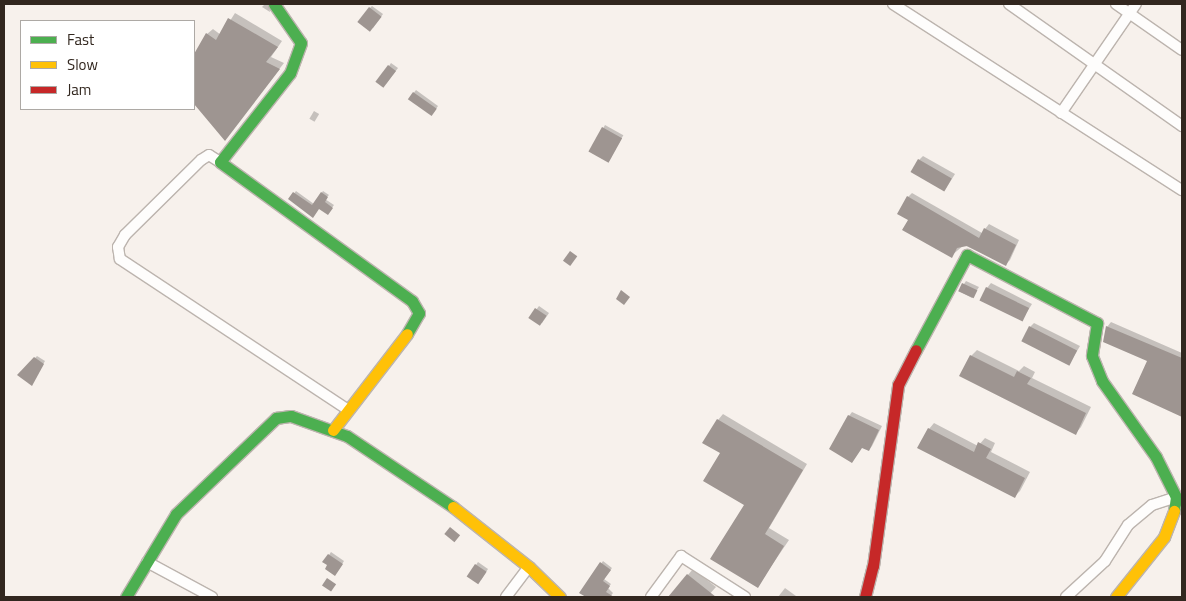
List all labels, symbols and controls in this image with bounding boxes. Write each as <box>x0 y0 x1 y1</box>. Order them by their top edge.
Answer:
legend <box>20 20 195 110</box>
text: Fast <box>67 28 94 51</box>
text: Slow <box>67 53 98 76</box>
text: Jam <box>67 78 91 101</box>

